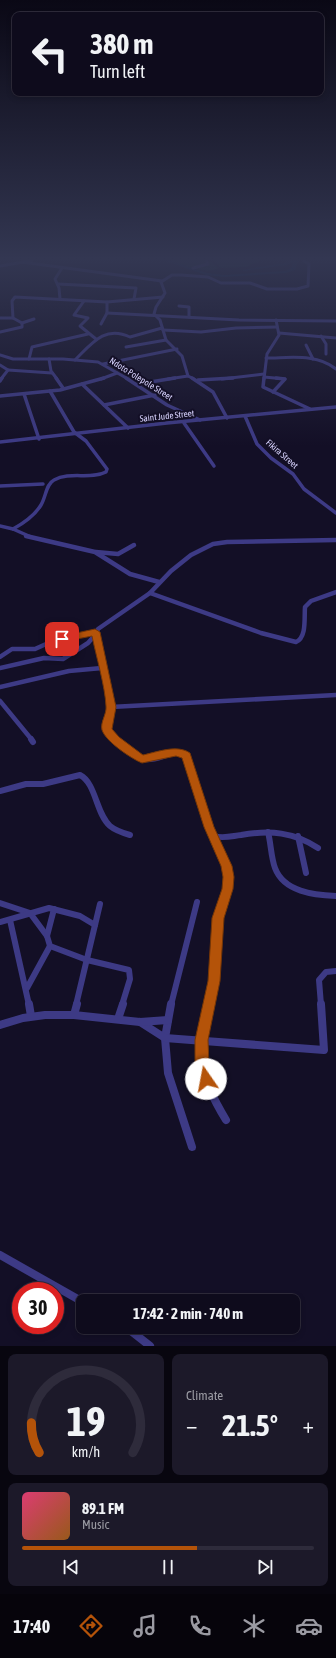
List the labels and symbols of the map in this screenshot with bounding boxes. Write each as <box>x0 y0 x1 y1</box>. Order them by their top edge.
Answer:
street label: Ndoto Polepole Street <box>108 356 175 403</box>
street label: Saint Jude Street <box>139 408 195 424</box>
street label: Fikira Street <box>264 437 300 471</box>
pin <box>45 622 79 656</box>
position arrow <box>185 1058 227 1100</box>
speed limit sign: 30 <box>12 1282 64 1334</box>

